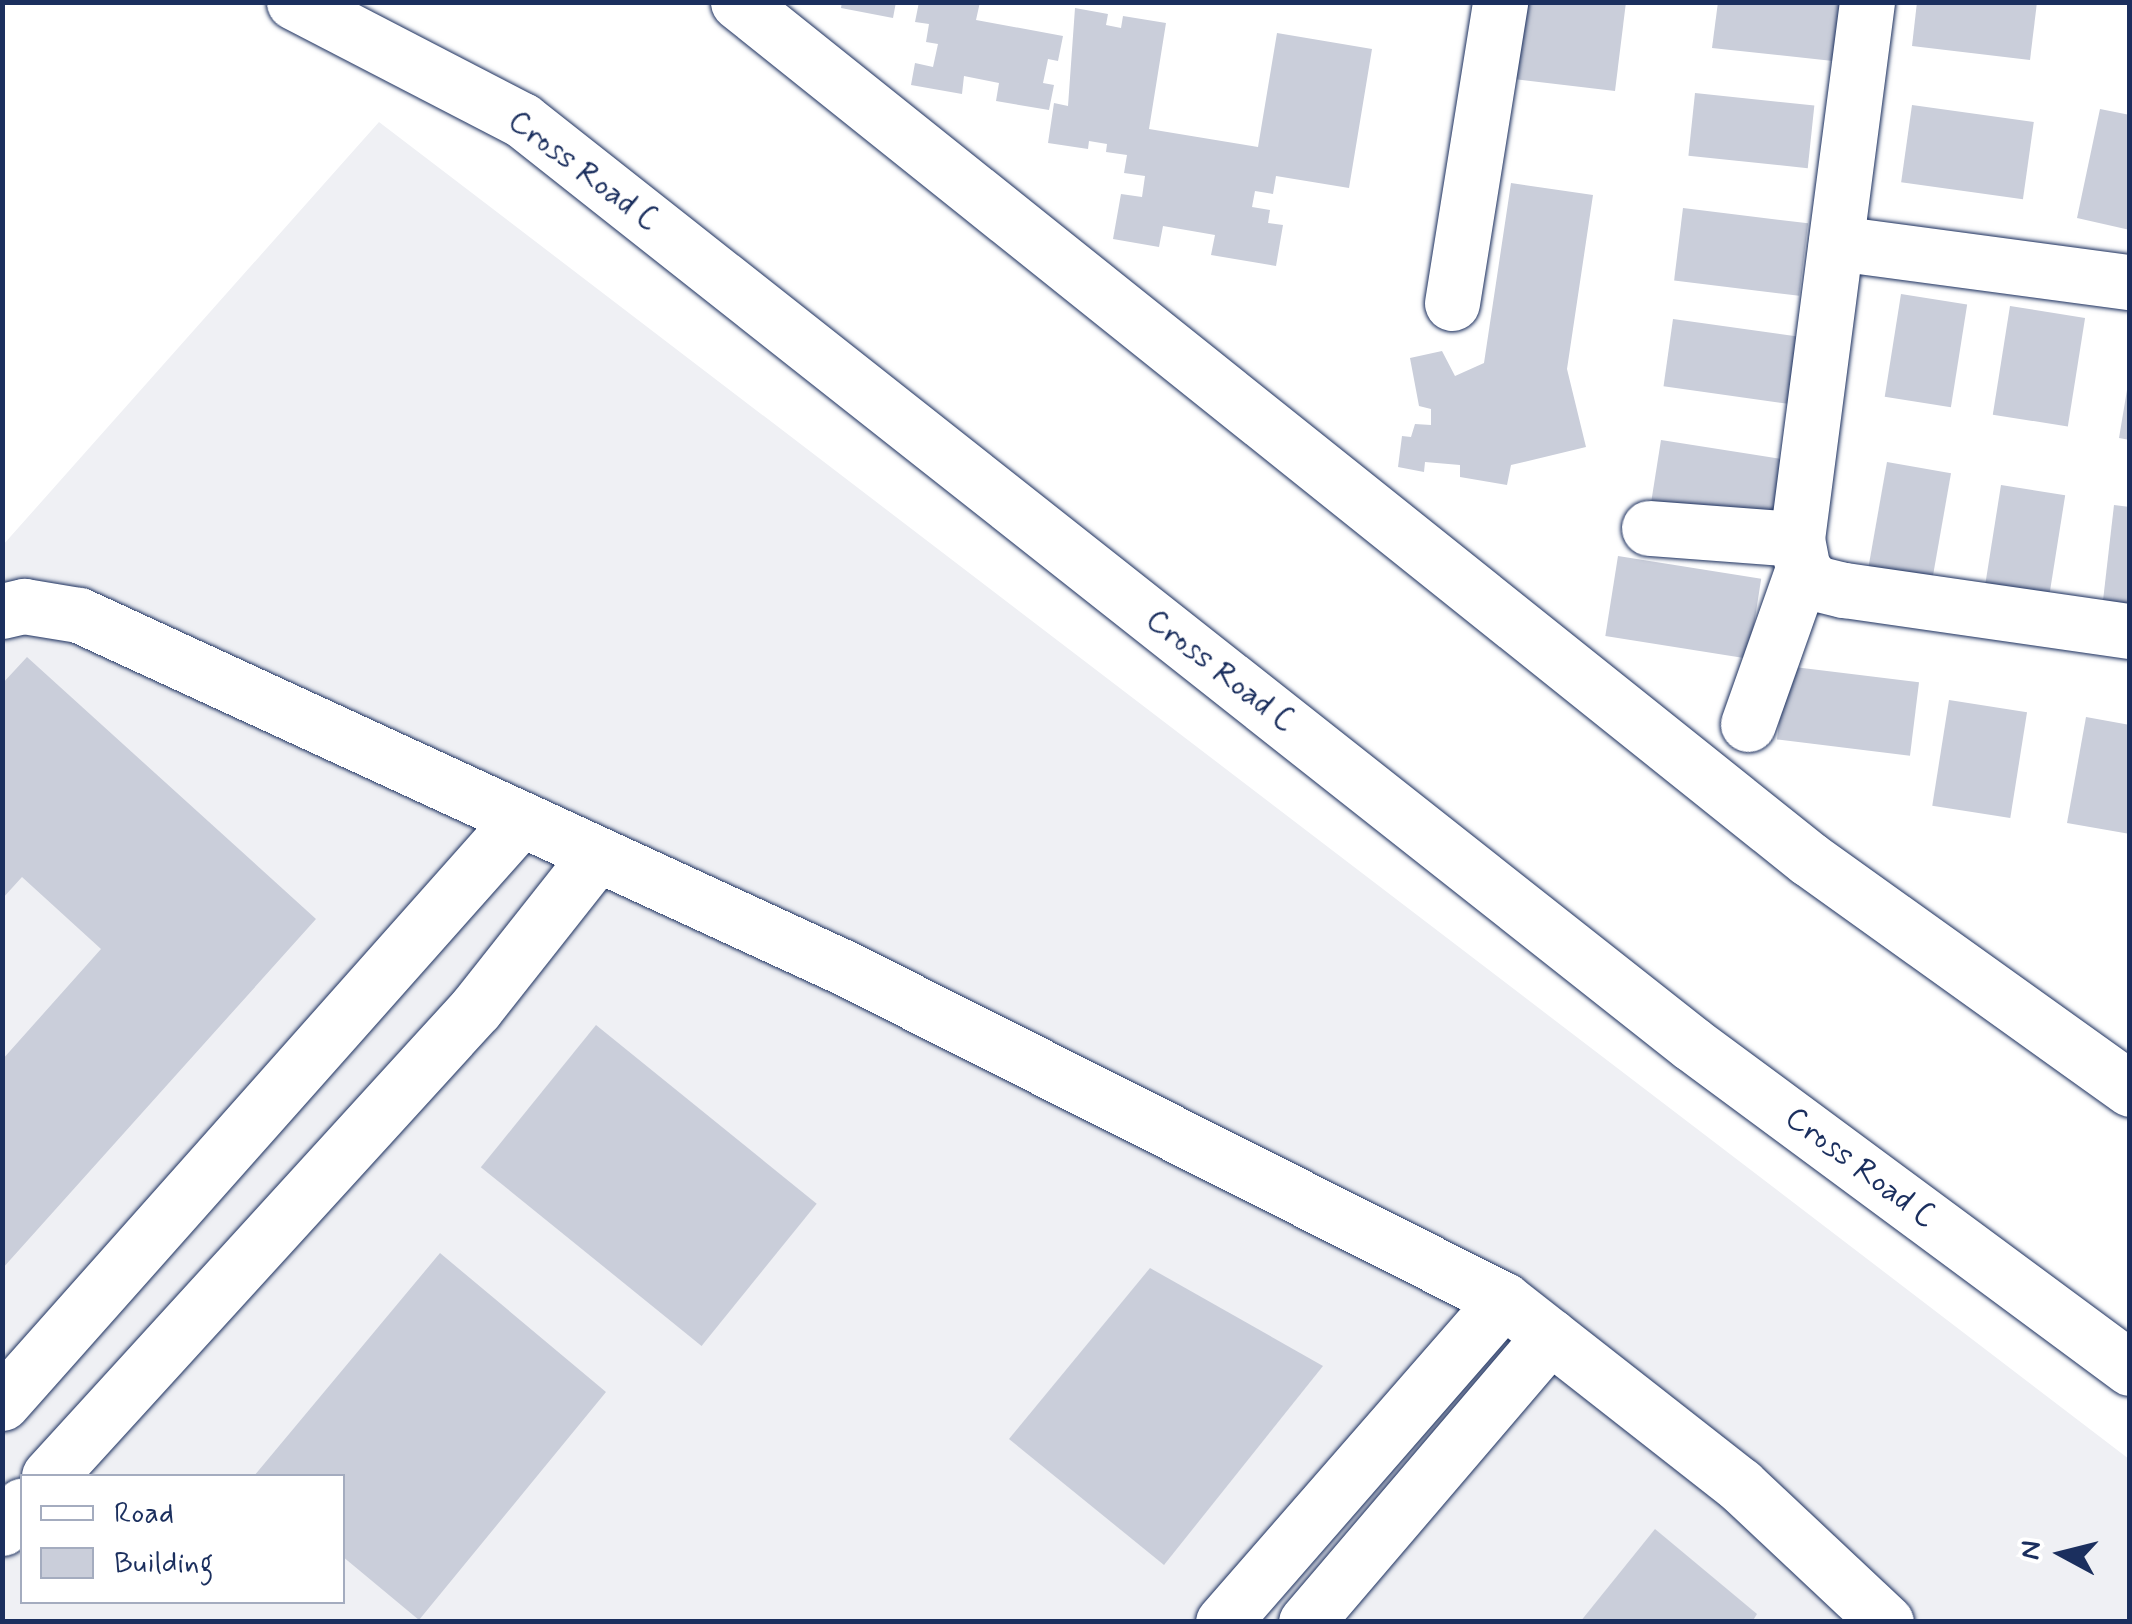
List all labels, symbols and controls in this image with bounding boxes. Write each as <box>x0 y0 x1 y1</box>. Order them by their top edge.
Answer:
street label: Cross Road C <box>499 101 667 241</box>
street label: Cross Road C <box>1137 600 1303 742</box>
street label: Cross Road C <box>1776 1098 1944 1238</box>
legend <box>20 1474 345 1604</box>
text: Road <box>114 1494 174 1533</box>
north arrow <box>2012 1504 2112 1604</box>
text: N <box>2012 1539 2051 1562</box>
text: Building <box>114 1544 213 1583</box>

